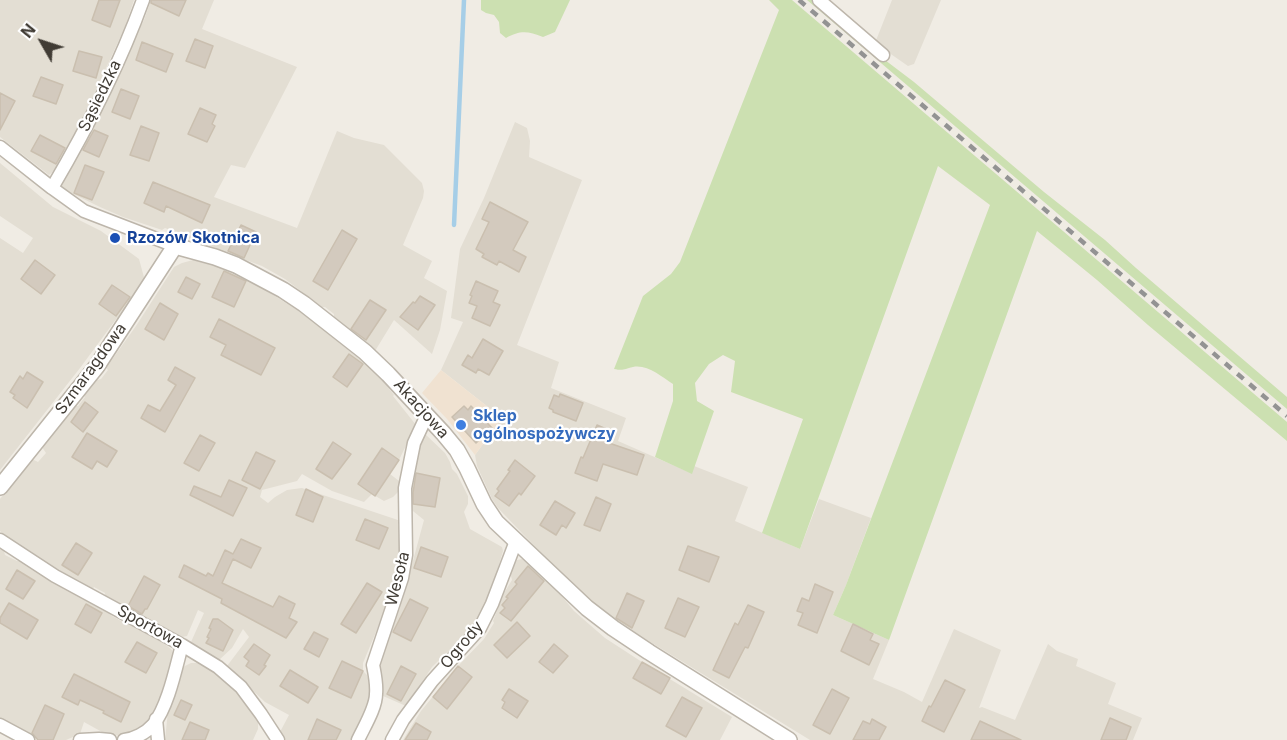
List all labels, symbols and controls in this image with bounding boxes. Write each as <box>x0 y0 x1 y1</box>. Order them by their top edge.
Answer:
north arrow <box>12 12 72 72</box>
text: N <box>16 20 40 42</box>
street label: Sąsiedzka <box>74 57 126 135</box>
place label: Rzozów Skotnica <box>127 228 260 248</box>
marker: Rzozów Skotnica <box>108 231 122 245</box>
street label: Szmaragdowa <box>51 320 131 418</box>
street label: Akacjowa <box>389 375 453 443</box>
place label: Sklep ogólnospożywczy <box>473 406 615 444</box>
marker: Sklep ogólnospożywczy <box>454 418 468 432</box>
street label: Wesoła <box>382 550 414 608</box>
street label: Sportowa <box>114 601 186 653</box>
street label: Ogrody <box>437 617 487 673</box>

